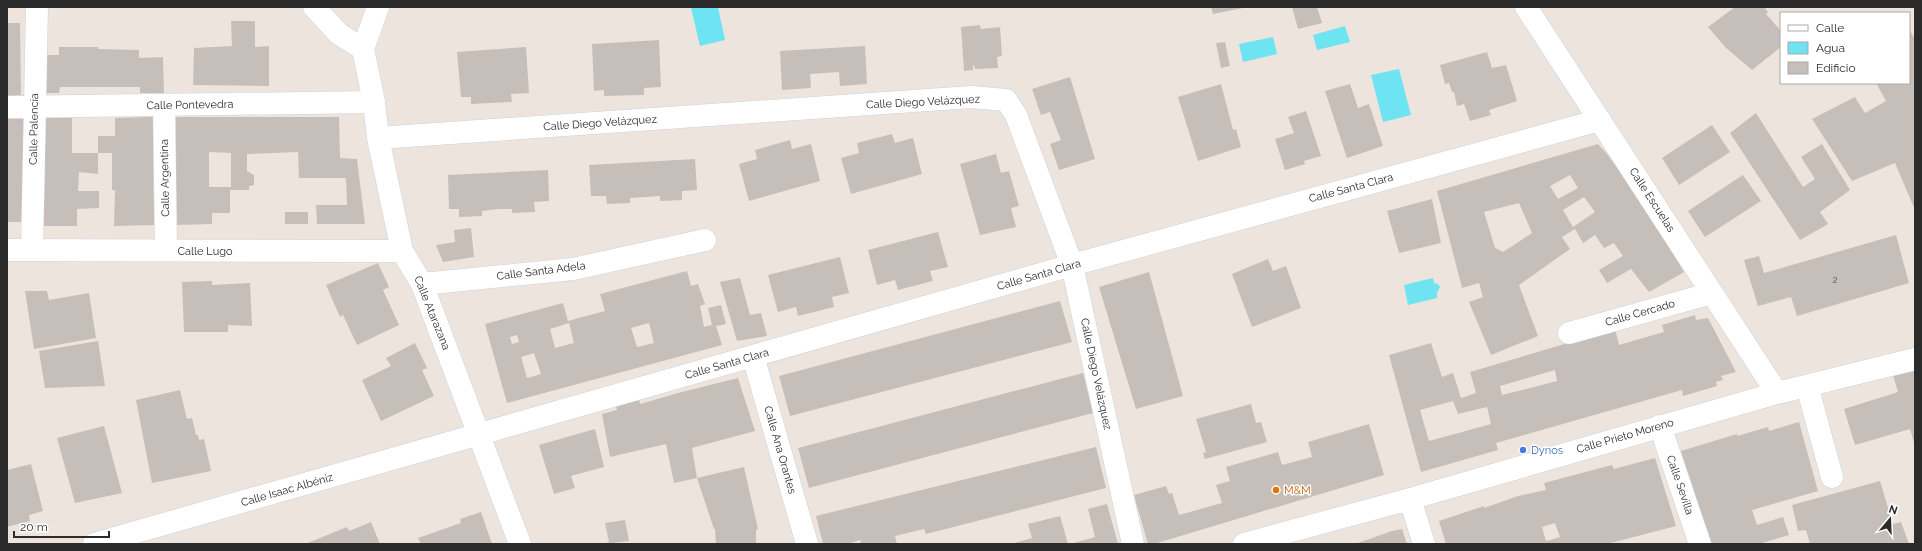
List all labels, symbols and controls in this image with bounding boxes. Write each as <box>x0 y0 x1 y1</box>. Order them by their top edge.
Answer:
legend <box>1780 12 1910 84</box>
text: Calle <box>1816 21 1844 35</box>
text: Agua <box>1816 41 1845 55</box>
text: Edificio <box>1816 61 1856 75</box>
street label: Calle Diego Velázquez <box>866 92 981 111</box>
street label: Calle Palencia <box>27 93 41 165</box>
street label: Calle Pontevedra <box>146 98 234 112</box>
street label: Calle Diego Velázquez <box>543 113 658 133</box>
street label: Calle Argentina <box>158 139 172 217</box>
street label: Calle Escuelas <box>1626 165 1678 235</box>
street label: Calle Santa Clara <box>1307 171 1395 205</box>
street label: Calle Lugo <box>177 245 233 258</box>
street label: Calle Santa Clara <box>996 257 1082 293</box>
street label: Calle Santa Adela <box>496 259 586 283</box>
street label: Calle Atarazana <box>411 274 453 352</box>
house number: 2 <box>1833 275 1838 285</box>
street label: Calle Cercado <box>1604 297 1677 329</box>
street label: Calle Diego Velázquez <box>1078 317 1114 432</box>
street label: Calle Santa Clara <box>684 346 770 382</box>
street label: Calle Ana Orantes <box>761 405 799 495</box>
street label: Calle Prieto Moreno <box>1575 416 1675 456</box>
place label: Dynos <box>1531 444 1563 457</box>
marker: Dynos <box>1518 445 1528 455</box>
street label: Calle Sevilla <box>1664 454 1696 516</box>
street label: Calle Isaac Albéniz <box>239 470 335 509</box>
place label: M&M <box>1284 484 1311 497</box>
marker: M&M <box>1271 485 1281 495</box>
north arrow <box>1870 499 1910 539</box>
text: N <box>1887 503 1899 518</box>
scale bar <box>14 513 109 539</box>
text: 20 m <box>20 520 48 534</box>

